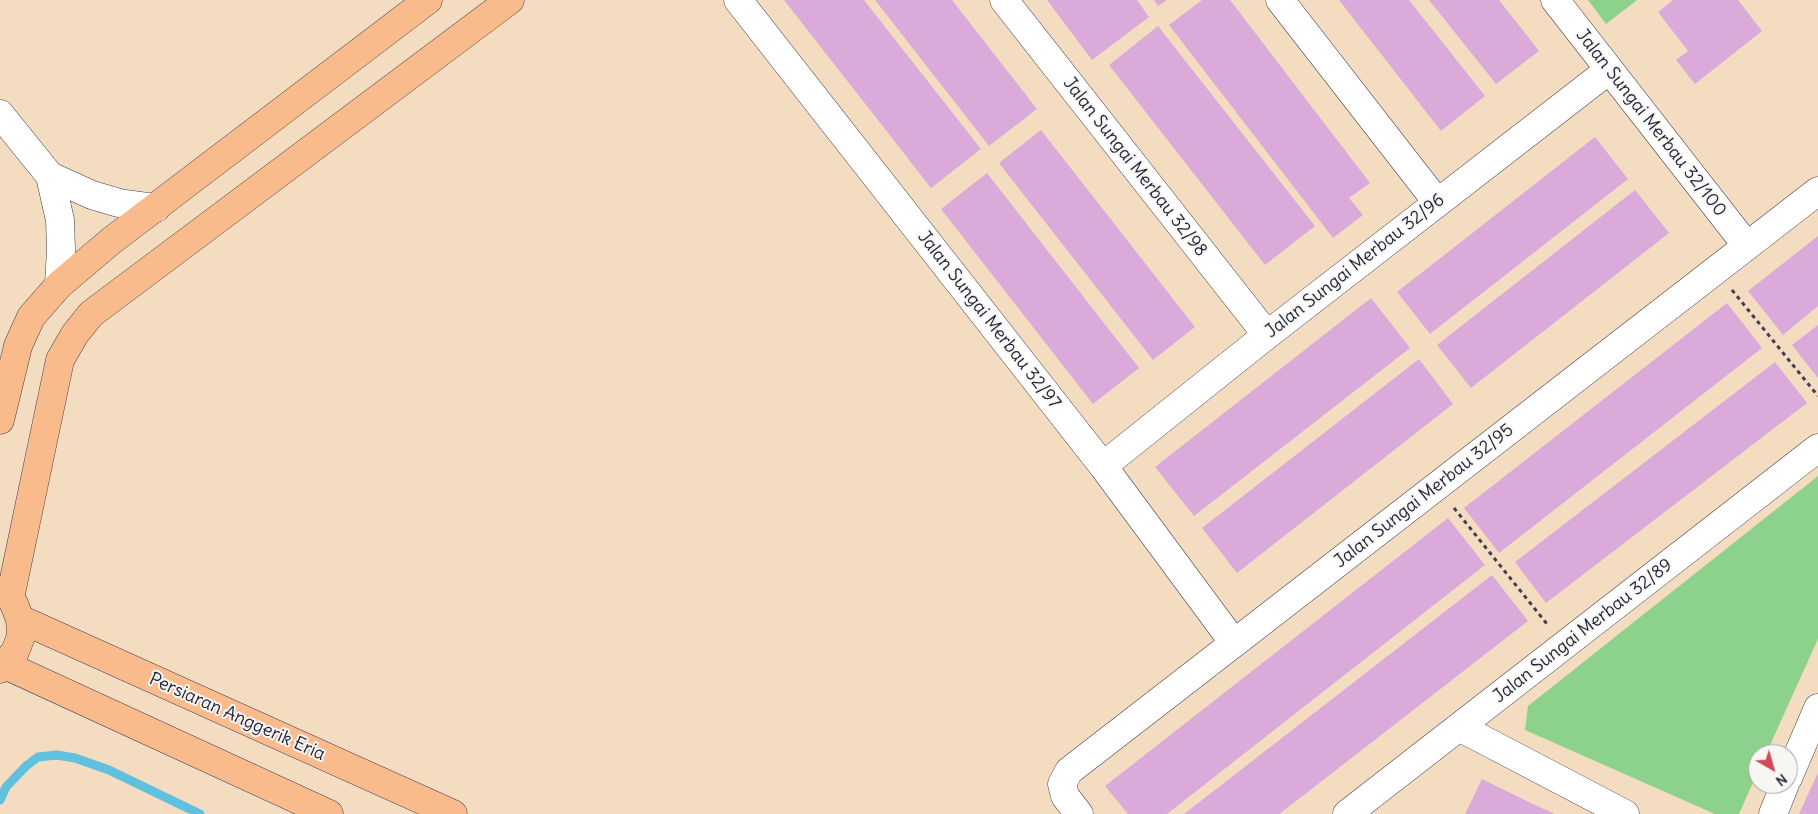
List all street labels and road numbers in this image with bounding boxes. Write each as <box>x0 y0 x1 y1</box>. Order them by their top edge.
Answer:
street label: Jalan Sungai Merbau 32/100 <box>1571 25 1731 221</box>
street label: Jalan Sungai Merbau 32/98 <box>1058 73 1212 261</box>
street label: Jalan Sungai Merbau 32/96 <box>1261 189 1449 343</box>
street label: Jalan Sungai Merbau 32/97 <box>913 227 1065 413</box>
street label: Jalan Sungai Merbau 32/95 <box>1330 419 1518 573</box>
street label: Jalan Sungai Merbau 32/89 <box>1489 554 1677 708</box>
street label: Persiaran Anggerik Eria <box>146 668 328 766</box>

